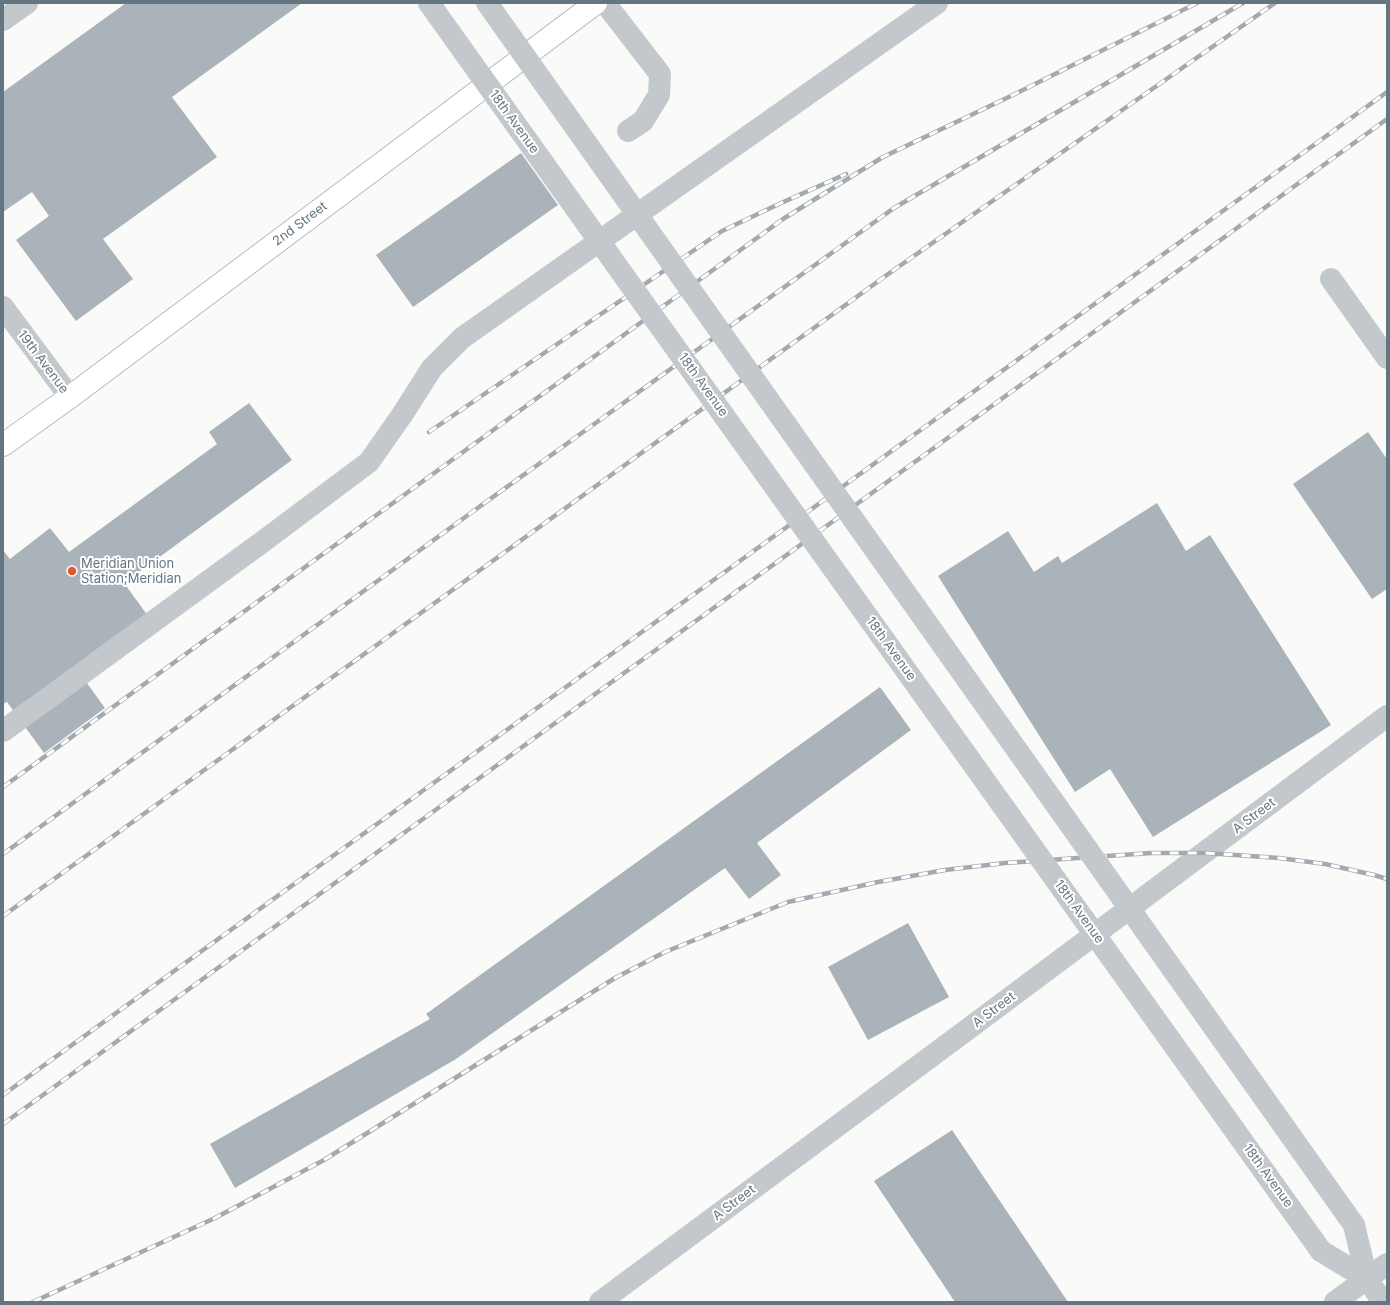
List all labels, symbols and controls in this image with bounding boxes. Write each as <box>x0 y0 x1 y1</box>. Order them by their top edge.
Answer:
street label: 18th Avenue <box>486 87 542 157</box>
street label: 2nd Street <box>270 199 330 249</box>
street label: 19th Avenue <box>14 327 72 397</box>
street label: 18th Avenue <box>675 350 731 420</box>
place label: Meridian Union Station;Meridian <box>81 556 181 587</box>
marker: Meridian Union Station;Meridian <box>66 565 78 577</box>
street label: 18th Avenue <box>863 614 919 684</box>
street label: A Street <box>1230 795 1278 837</box>
street label: 18th Avenue <box>1051 877 1107 947</box>
street label: A Street <box>970 989 1018 1031</box>
street label: 18th Avenue <box>1240 1141 1296 1211</box>
street label: A Street <box>710 1182 758 1224</box>

